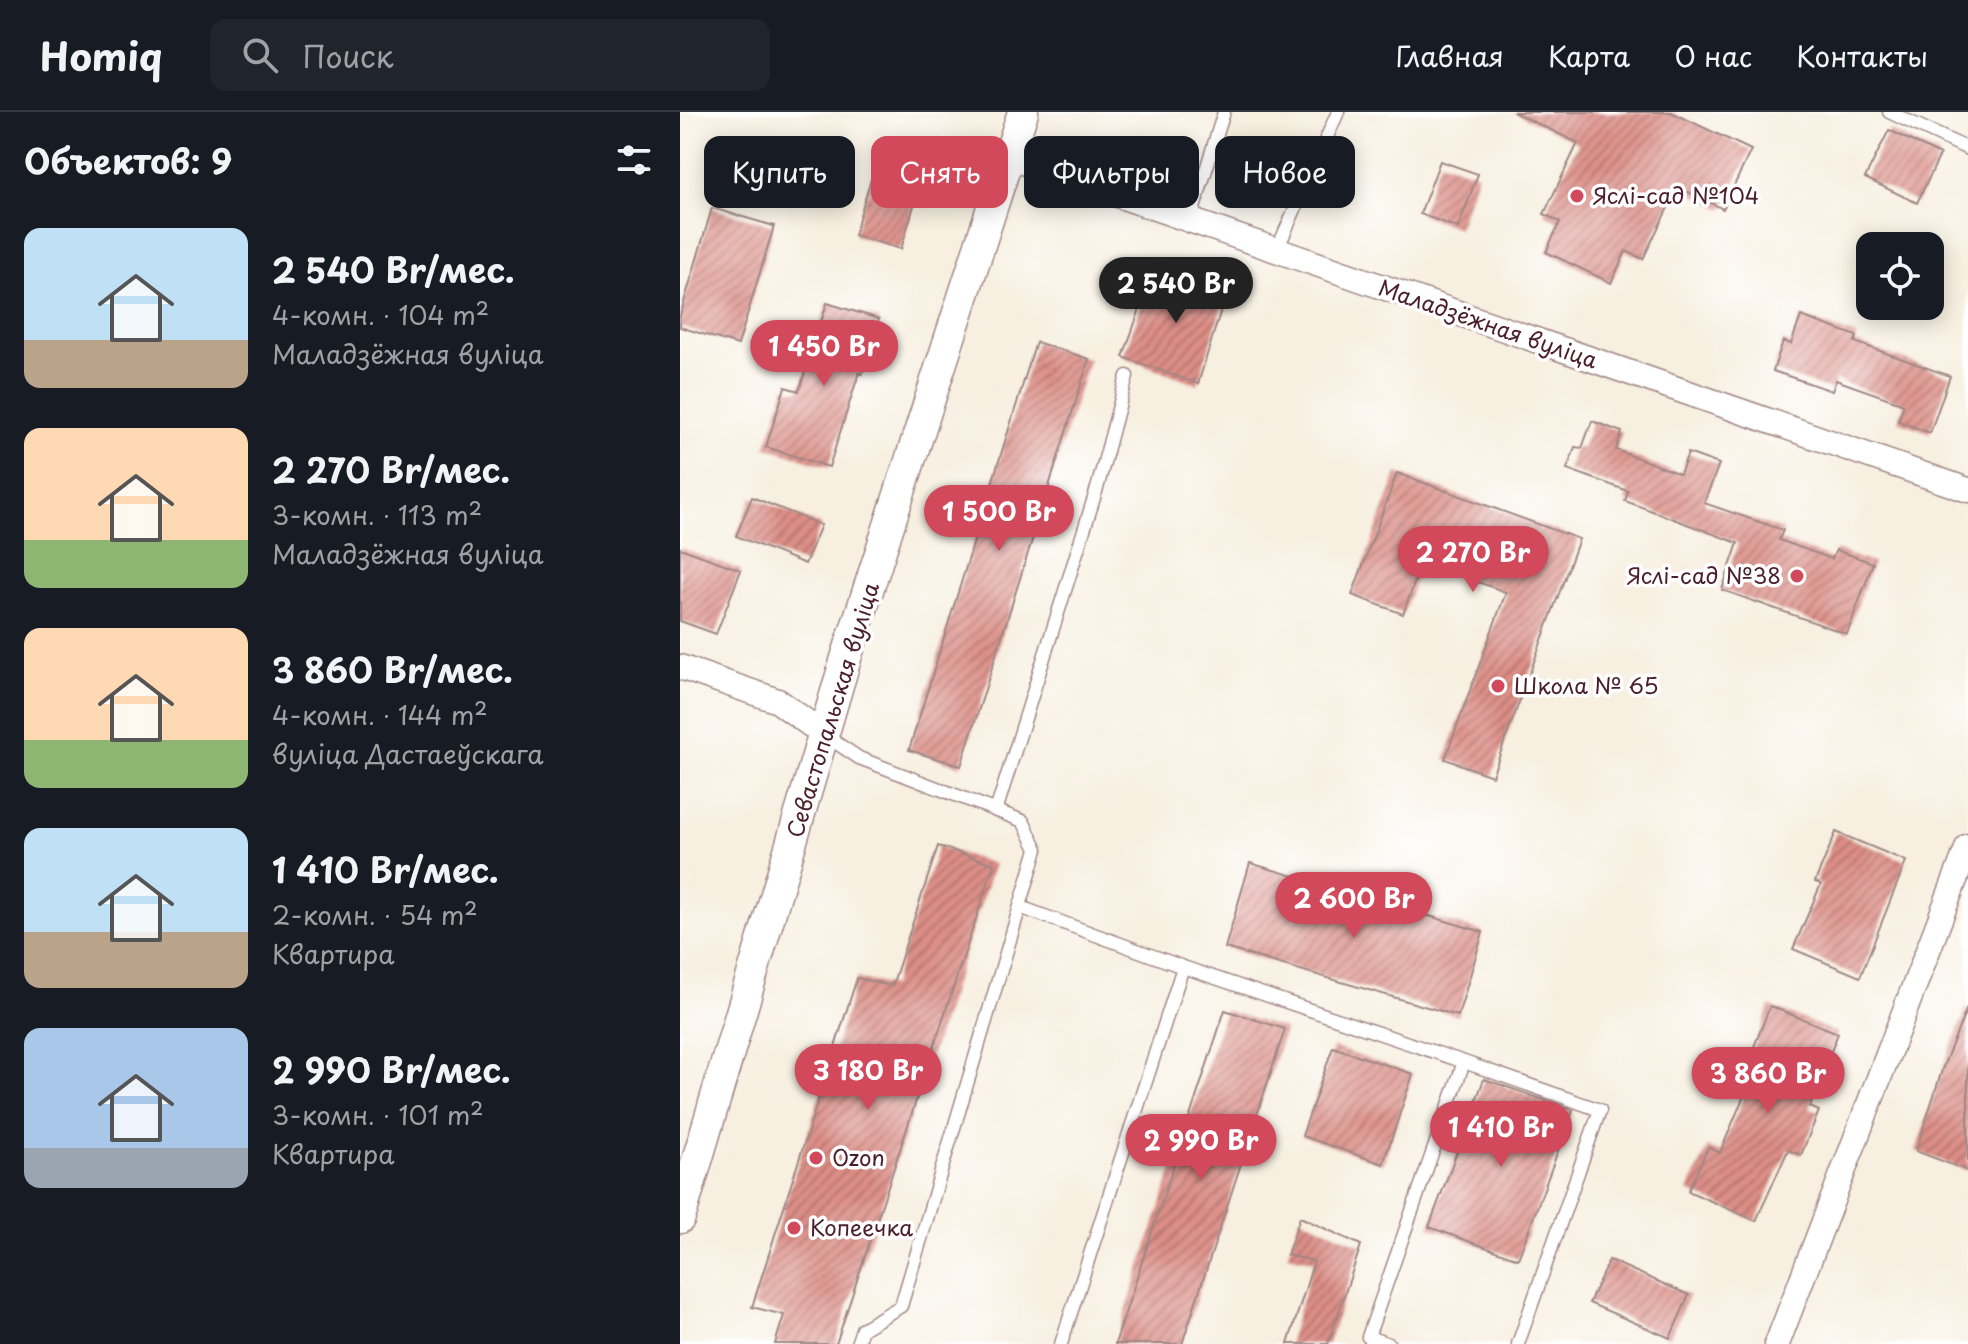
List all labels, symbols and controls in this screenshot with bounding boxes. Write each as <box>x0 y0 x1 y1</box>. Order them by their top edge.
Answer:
search box <box>210 19 770 91</box>
text: Homiq <box>40 27 162 84</box>
icon: search <box>238 33 282 77</box>
text: Поиск <box>302 33 394 78</box>
text: Главная <box>1396 34 1504 77</box>
text: Карта <box>1548 34 1630 77</box>
text: О нас <box>1674 34 1752 77</box>
text: Контакты <box>1796 34 1928 77</box>
text: Объектов: 9 <box>24 134 232 186</box>
chip: Купить <box>704 136 855 208</box>
chip: Снять <box>871 136 1008 208</box>
chip: Фильтры <box>1024 136 1199 208</box>
chip: Новое <box>1215 136 1355 208</box>
icon: filters <box>612 138 656 182</box>
place label: Яслі-сад №104 <box>1593 178 1759 211</box>
marker: Яслі-сад №104 <box>1568 187 1586 205</box>
map controls <box>1856 232 1944 320</box>
button: locate <box>1856 232 1944 320</box>
text: 2 540 Br/мес. <box>272 243 515 295</box>
pin: 2 540 Br <box>1093 257 1259 325</box>
icon: home <box>88 260 184 356</box>
text: 2 540 Br <box>1117 263 1235 302</box>
street label: Маладзёжная вуліца <box>1374 270 1603 376</box>
text: 4-комн. · 104 m² <box>272 295 489 334</box>
pin: 1 450 Br <box>741 320 907 388</box>
text: 1 450 Br <box>768 326 880 365</box>
text: Маладзёжная вуліца <box>272 334 544 373</box>
text: 2 270 Br/мес. <box>272 443 510 495</box>
icon: home <box>88 460 184 556</box>
pin: 1 500 Br <box>916 485 1082 553</box>
text: 1 500 Br <box>942 491 1056 530</box>
text: 3-комн. · 113 m² <box>272 495 482 534</box>
pin: 2 270 Br <box>1390 526 1556 594</box>
text: 2 270 Br <box>1416 532 1530 571</box>
text: Маладзёжная вуліца <box>272 534 544 573</box>
place label: Яслі-сад №38 <box>1627 558 1781 591</box>
marker: Яслі-сад №38 <box>1788 567 1806 585</box>
street label: Севастопальская вуліца <box>777 577 886 841</box>
text: 3 860 Br/мес. <box>272 643 513 695</box>
icon: home <box>88 660 184 756</box>
place label: Школа № 65 <box>1514 668 1659 701</box>
marker: Школа № 65 <box>1489 677 1507 695</box>
text: 4-комн. · 144 m² <box>272 695 488 734</box>
text: вуліца Дастаеўскага <box>272 734 544 773</box>
text: 1 410 Br/мес. <box>272 843 499 895</box>
icon: home <box>88 860 184 956</box>
pin: 2 600 Br <box>1271 872 1437 940</box>
text: 2 600 Br <box>1293 878 1415 917</box>
text: 2-комн. · 54 m² <box>272 895 478 934</box>
text: Квартира <box>272 934 395 973</box>
text: 2 990 Br/мес. <box>272 1043 511 1095</box>
pin: 3 180 Br <box>785 1044 951 1112</box>
pin: 3 860 Br <box>1685 1047 1851 1115</box>
text: 3 180 Br <box>813 1050 923 1089</box>
text: 3 860 Br <box>1710 1053 1826 1092</box>
icon: home <box>88 1060 184 1156</box>
text: 3-комн. · 101 m² <box>272 1095 484 1134</box>
pin: 1 410 Br <box>1418 1101 1584 1169</box>
text: 1 410 Br <box>1448 1107 1554 1146</box>
pin: 2 990 Br <box>1118 1114 1284 1182</box>
text: 2 990 Br <box>1144 1120 1259 1159</box>
text: Квартира <box>272 1134 395 1173</box>
place label: Ozon <box>832 1140 885 1173</box>
marker: Ozon <box>807 1149 825 1167</box>
place label: Копеечка <box>810 1210 913 1243</box>
marker: Копеечка <box>785 1219 803 1237</box>

